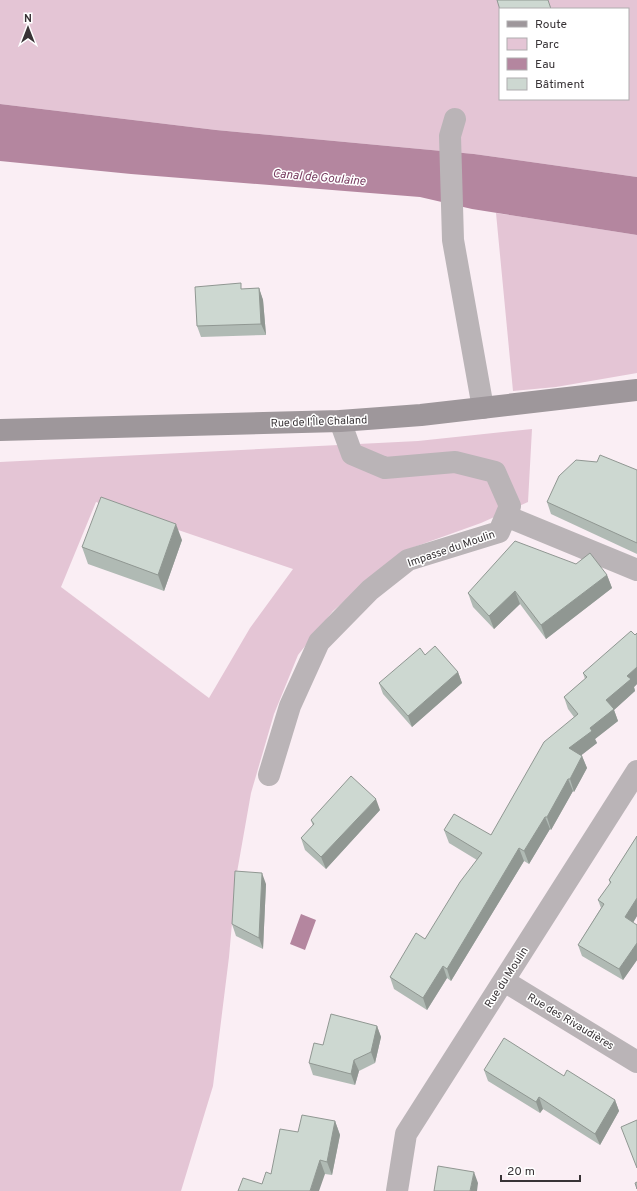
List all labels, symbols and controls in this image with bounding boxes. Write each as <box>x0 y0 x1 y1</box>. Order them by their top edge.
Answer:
north arrow <box>8 8 48 48</box>
legend <box>499 8 629 100</box>
text: N <box>24 12 32 26</box>
text: Route <box>535 17 567 33</box>
text: Parc <box>535 37 559 53</box>
text: Eau <box>535 57 555 73</box>
text: Bâtiment <box>535 77 585 93</box>
water label: Canal de Goulaine <box>272 166 367 190</box>
street label: Rue de l'Île Chaland <box>270 412 368 431</box>
street label: Impasse du Moulin <box>406 527 497 570</box>
street label: Rue du Moulin <box>482 944 532 1011</box>
street label: Rue des Rivaudières <box>525 990 616 1053</box>
scale bar <box>501 1157 580 1183</box>
text: 20 m <box>507 1164 535 1180</box>

